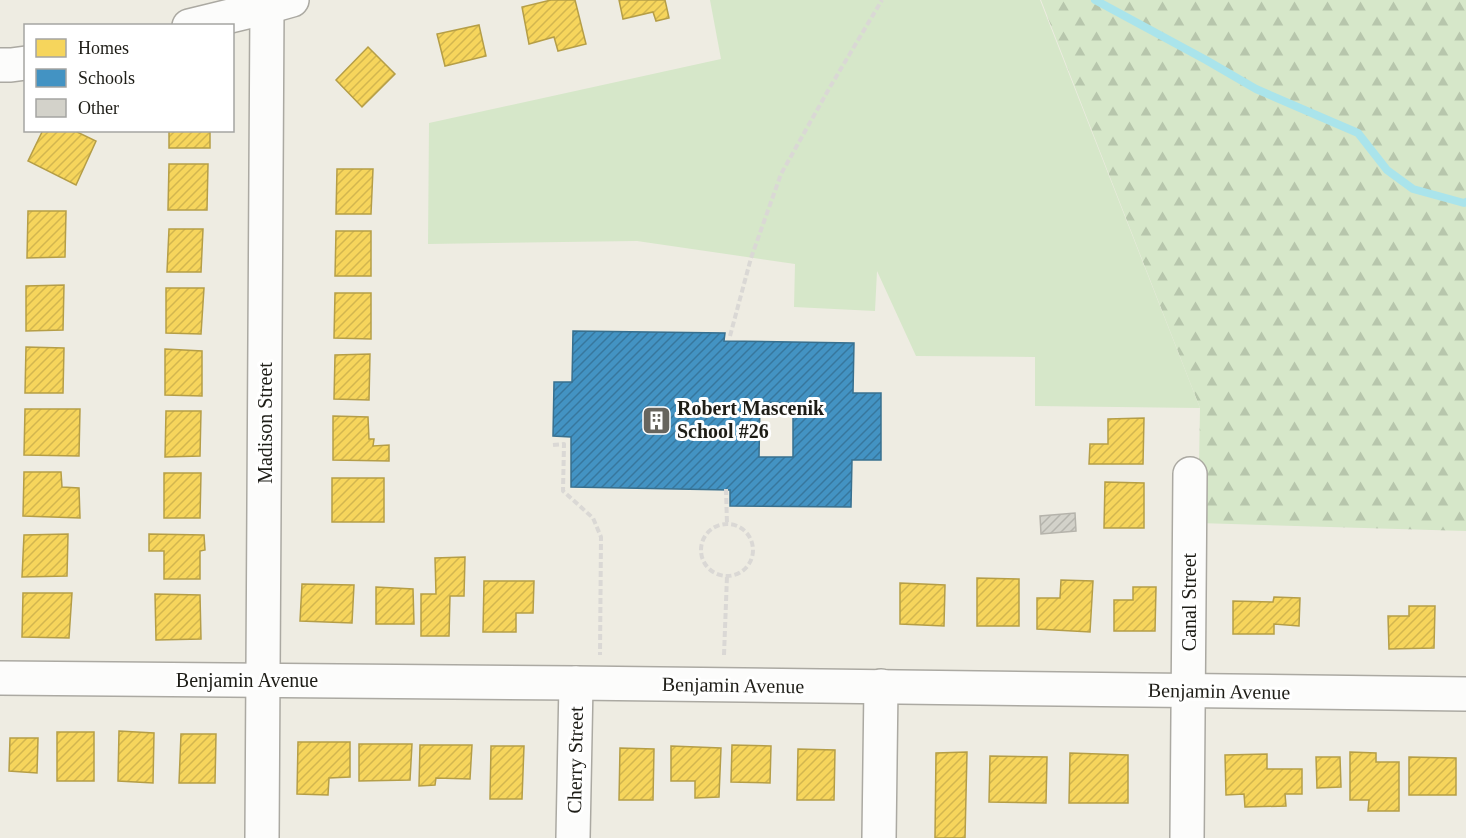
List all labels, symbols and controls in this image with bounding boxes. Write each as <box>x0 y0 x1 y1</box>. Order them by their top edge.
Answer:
legend <box>24 24 234 132</box>
text: Homes <box>78 38 129 58</box>
text: Schools <box>78 68 135 88</box>
text: Other <box>78 98 119 118</box>
street label: Madison Street <box>254 362 276 484</box>
place label: Robert Mascenik School #26 <box>677 397 825 442</box>
building icon: Robert Mascenik School #26 <box>640 404 672 436</box>
street label: Canal Street <box>1178 552 1200 651</box>
street label: Benjamin Avenue <box>176 669 318 692</box>
street label: Benjamin Avenue <box>662 673 804 698</box>
street label: Benjamin Avenue <box>1148 679 1290 704</box>
street label: Cherry Street <box>563 706 588 814</box>

